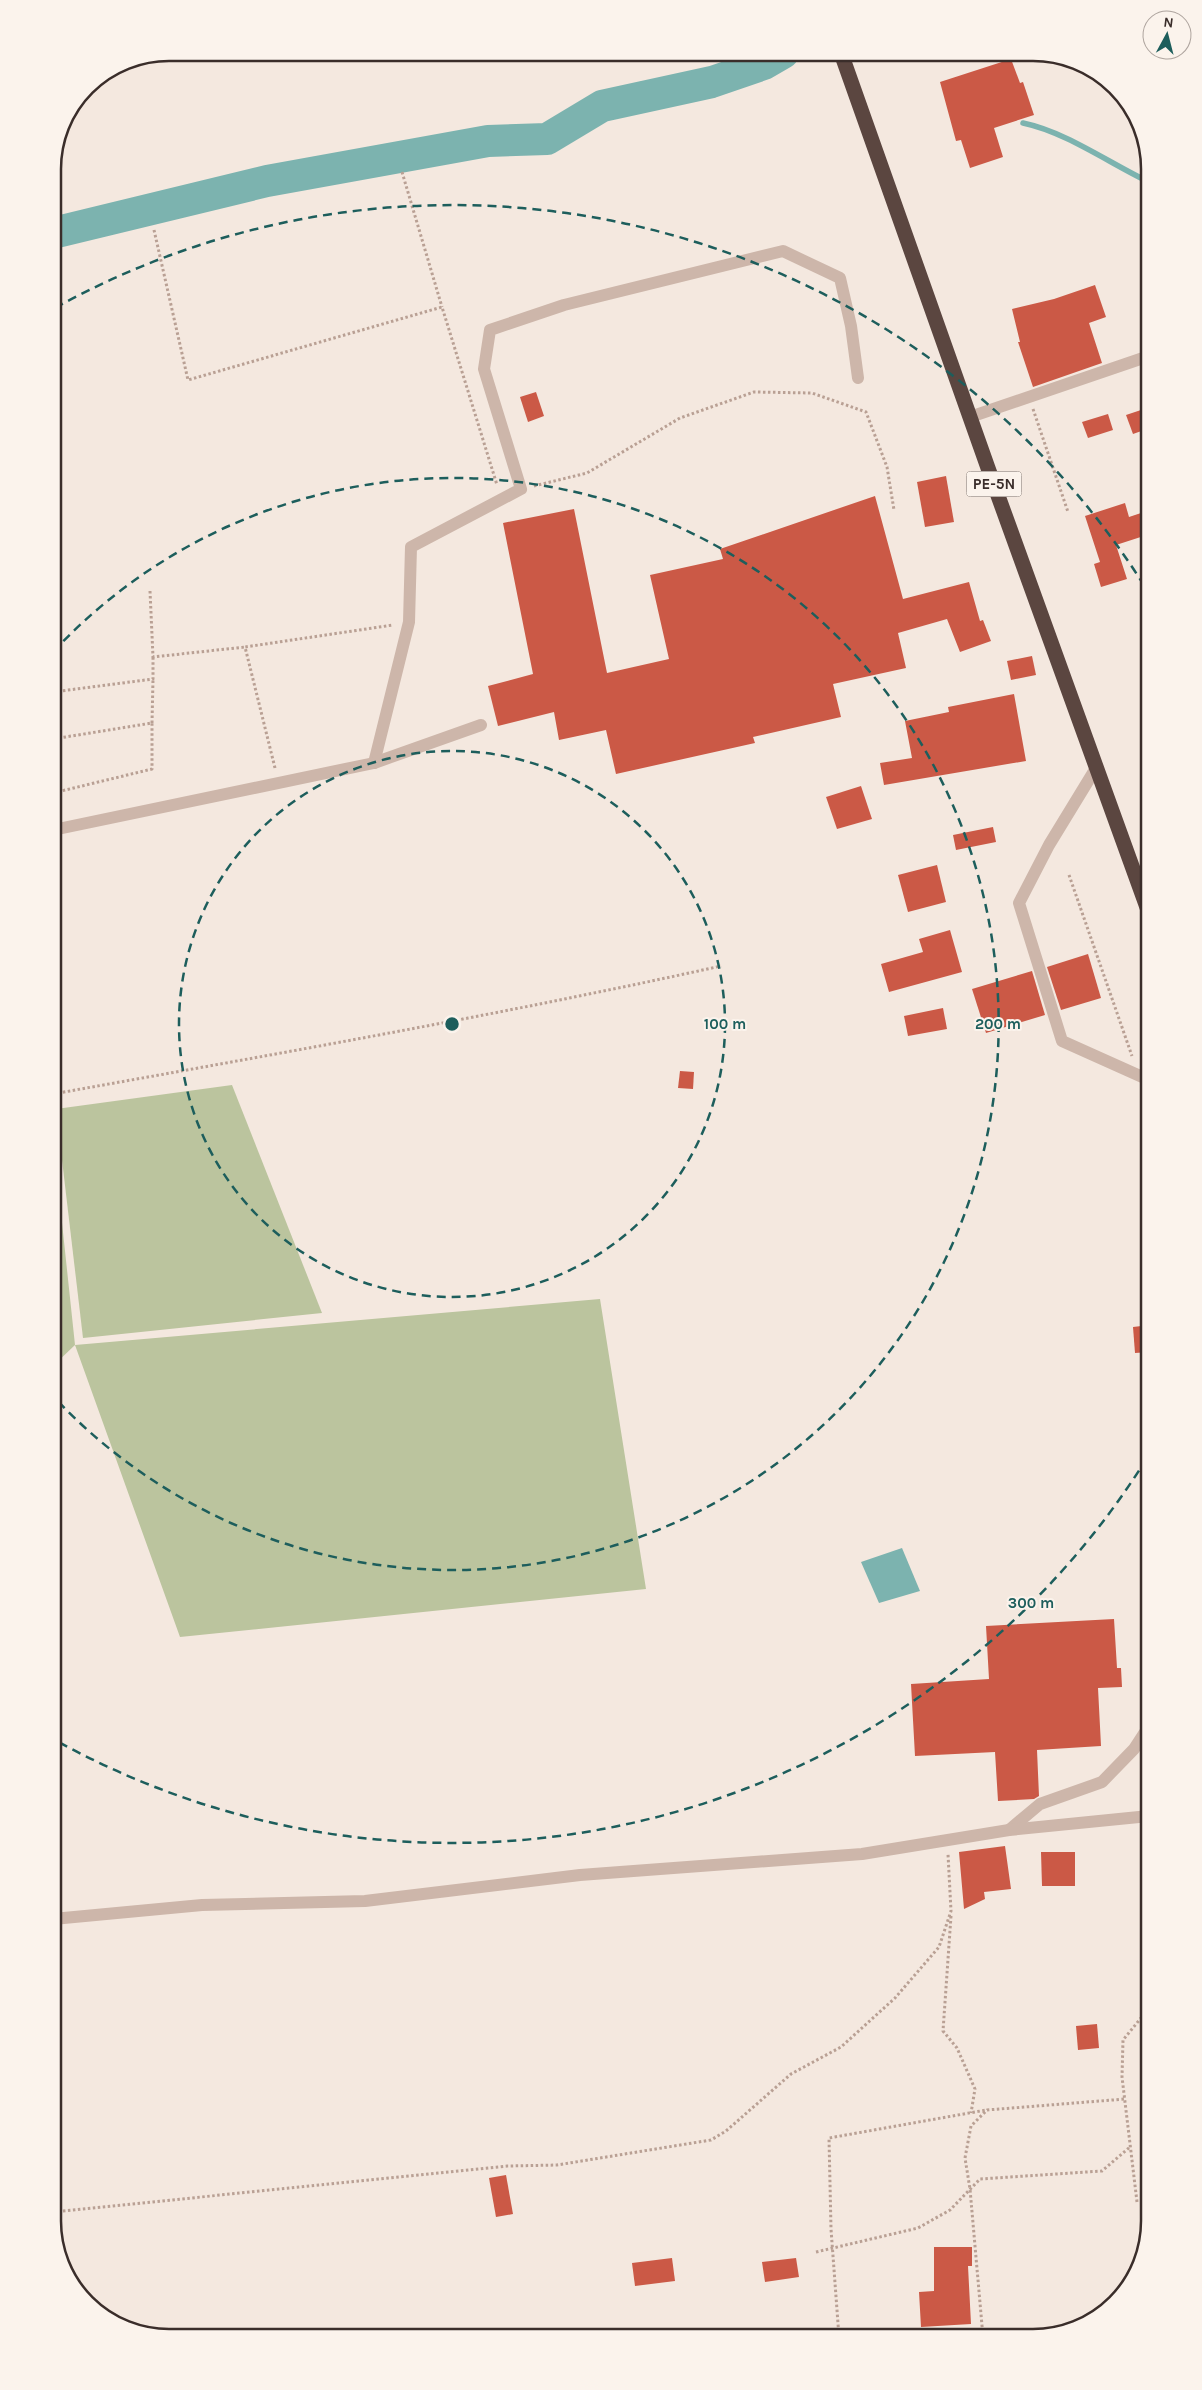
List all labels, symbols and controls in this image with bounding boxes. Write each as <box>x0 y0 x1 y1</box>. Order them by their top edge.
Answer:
north arrow <box>1142 10 1192 60</box>
text: N <box>1163 14 1175 32</box>
road number: PE-5N <box>966 472 1022 496</box>
centre of rings <box>443 1015 461 1033</box>
text: 100 m <box>704 1015 746 1033</box>
text: 200 m <box>975 1015 1021 1033</box>
text: 300 m <box>1008 1594 1054 1612</box>

